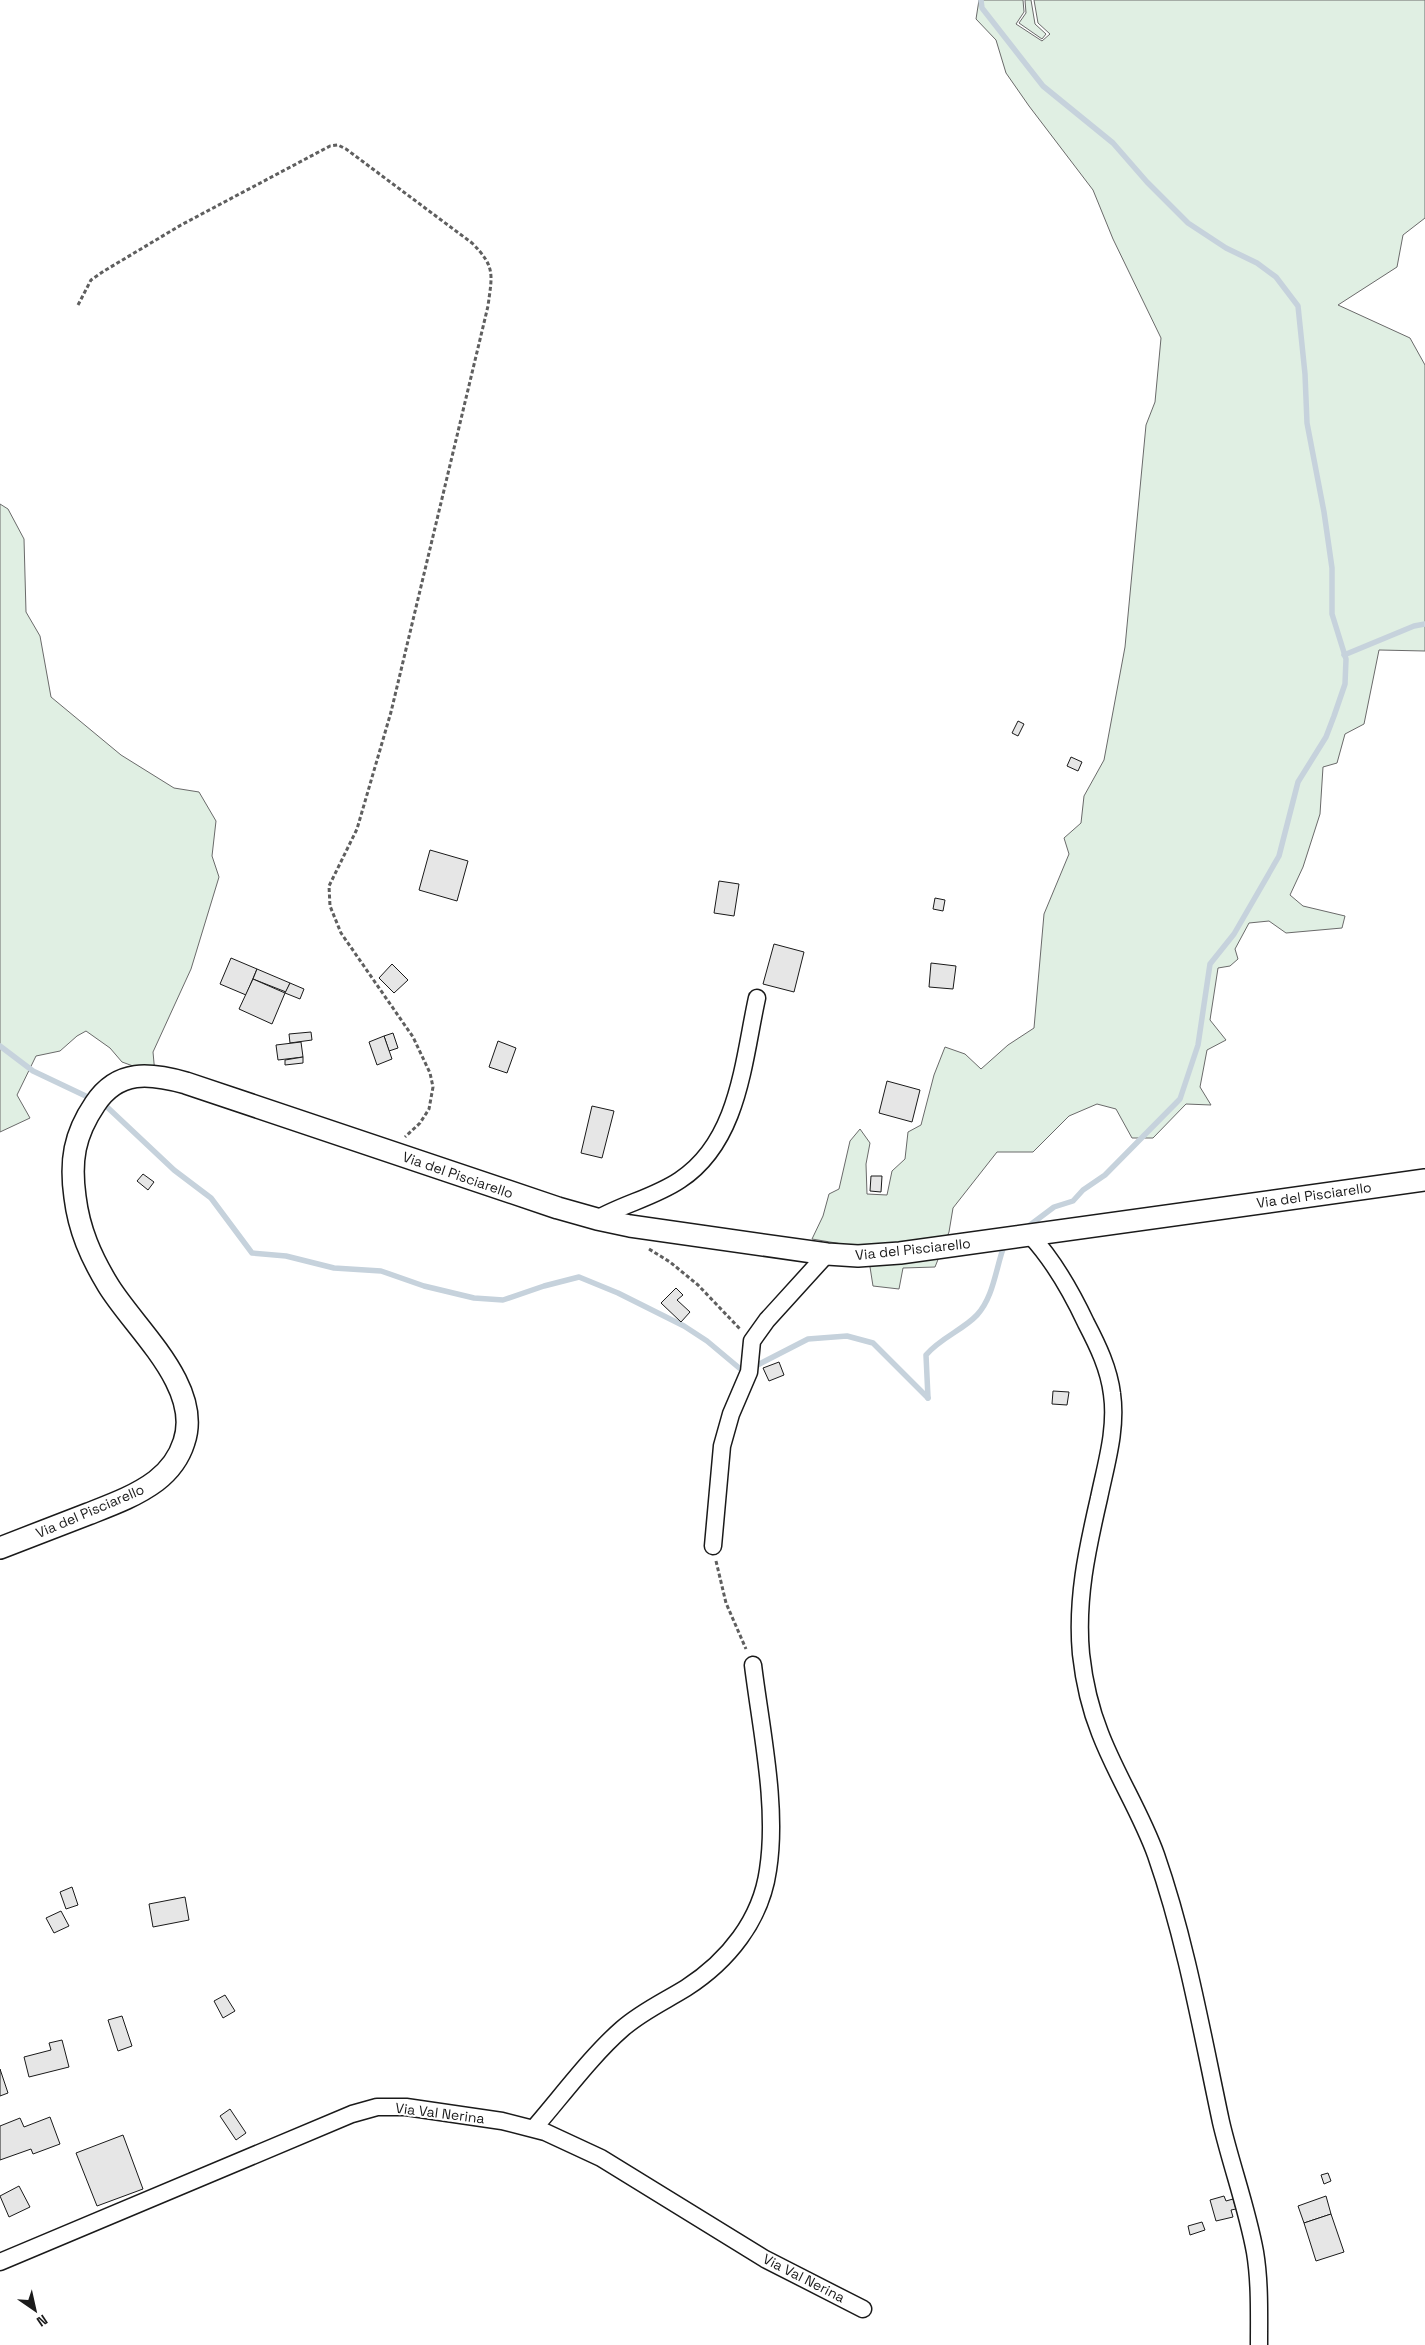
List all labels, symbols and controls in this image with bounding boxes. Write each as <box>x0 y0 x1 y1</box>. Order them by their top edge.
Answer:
street label: Via del Pisciarello <box>400 1148 516 1202</box>
street label: Via del Pisciarello <box>1255 1178 1373 1212</box>
street label: Via del Pisciarello <box>854 1234 972 1264</box>
street label: Via del Pisciarello <box>33 1480 147 1542</box>
street label: Via Val Nerina <box>394 2099 486 2127</box>
street label: Via Val Nerina <box>760 2250 848 2306</box>
north arrow <box>10 2285 60 2335</box>
text: N <box>33 2311 51 2331</box>

